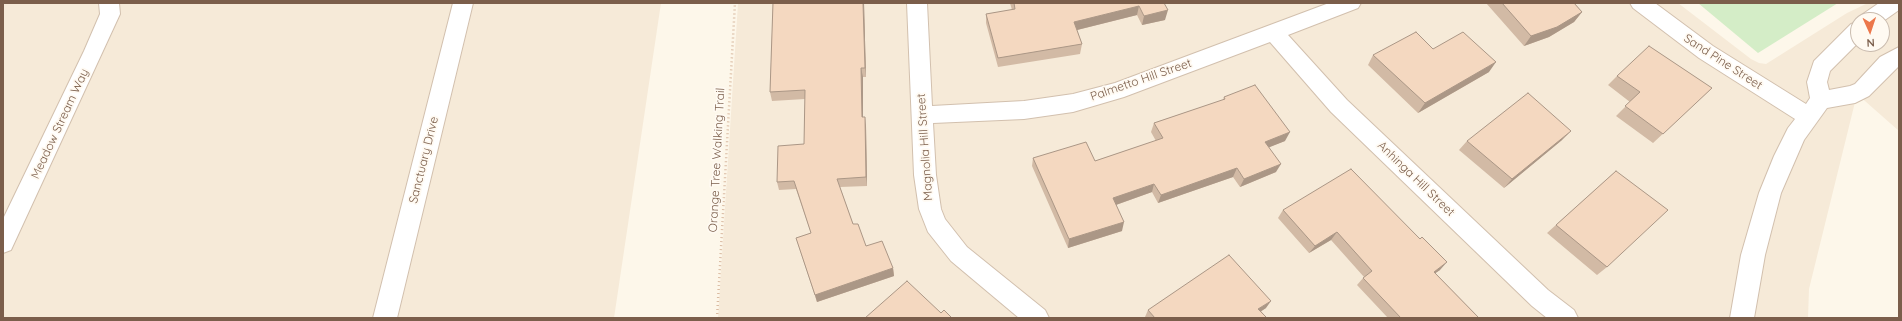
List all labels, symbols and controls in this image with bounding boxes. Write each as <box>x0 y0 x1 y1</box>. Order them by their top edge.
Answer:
north arrow <box>1850 12 1890 52</box>
street label: Sand Pine Street <box>1681 31 1765 93</box>
text: N <box>1866 36 1875 50</box>
street label: Palmetto Hill Street <box>1088 56 1194 104</box>
street label: Meadow Stream Way <box>28 67 92 181</box>
street label: Orange Tree Walking Trail <box>706 87 728 233</box>
street label: Magnolia Hill Street <box>914 93 936 201</box>
street label: Sanctuary Drive <box>406 115 442 205</box>
street label: Anhinga Hill Street <box>1374 138 1458 220</box>

